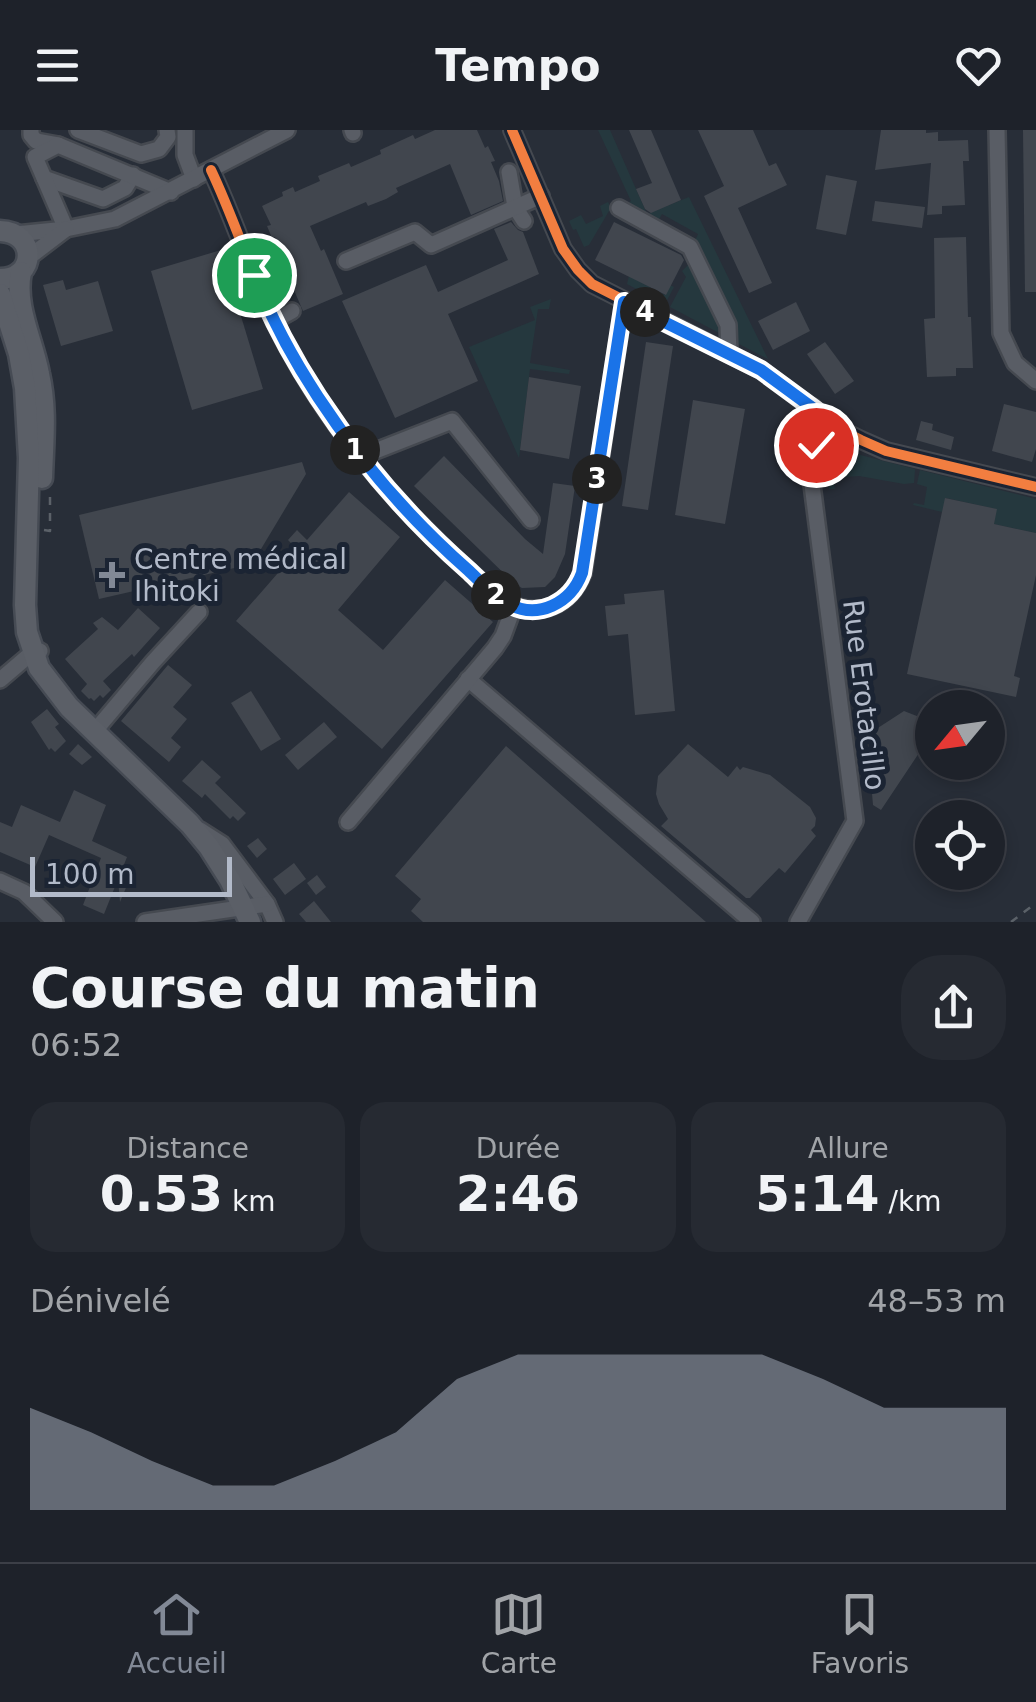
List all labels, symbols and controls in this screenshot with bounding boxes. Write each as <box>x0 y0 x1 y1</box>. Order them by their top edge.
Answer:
icon: menu <box>30 38 85 93</box>
icon: heart <box>951 38 1006 93</box>
text: Tempo <box>435 39 601 92</box>
pin <box>212 233 297 318</box>
icon: arrive <box>227 248 282 303</box>
pin: 4 <box>620 287 670 337</box>
text: 4 <box>635 295 655 328</box>
pin <box>774 403 859 488</box>
icon: check <box>789 418 844 473</box>
pin: 1 <box>330 425 380 475</box>
text: 1 <box>345 433 365 466</box>
pin: 3 <box>572 454 622 504</box>
text: 3 <box>587 462 607 495</box>
place label: Centre médical Ihitoki <box>134 543 347 608</box>
marker: Centre médical Ihitoki <box>99 562 125 588</box>
pin: 2 <box>471 570 521 620</box>
text: 2 <box>486 578 506 611</box>
street label: Rue Erotacillo <box>836 598 892 792</box>
north arrow <box>915 690 1005 780</box>
map controls <box>915 690 1005 890</box>
button: locate <box>915 800 1005 890</box>
scale bar <box>30 852 232 896</box>
text: 100 m <box>45 858 135 891</box>
button: share <box>901 955 1006 1060</box>
text: Course du matin <box>30 956 540 1020</box>
text: 06:52 <box>30 1026 122 1064</box>
text: Distance <box>126 1132 249 1165</box>
text: Durée <box>476 1132 560 1165</box>
text: Allure <box>808 1132 889 1165</box>
text: 0.53 <box>100 1165 223 1223</box>
text: 2:46 <box>456 1165 580 1223</box>
text: 5:14 <box>755 1165 880 1223</box>
text: km <box>223 1185 276 1218</box>
text: /km <box>880 1185 941 1218</box>
text: Dénivelé <box>30 1282 171 1320</box>
text: 48–53 m <box>867 1282 1006 1320</box>
tab: Accueil <box>127 1587 227 1680</box>
tab: Carte <box>481 1587 557 1680</box>
tab: Favoris <box>811 1587 909 1680</box>

